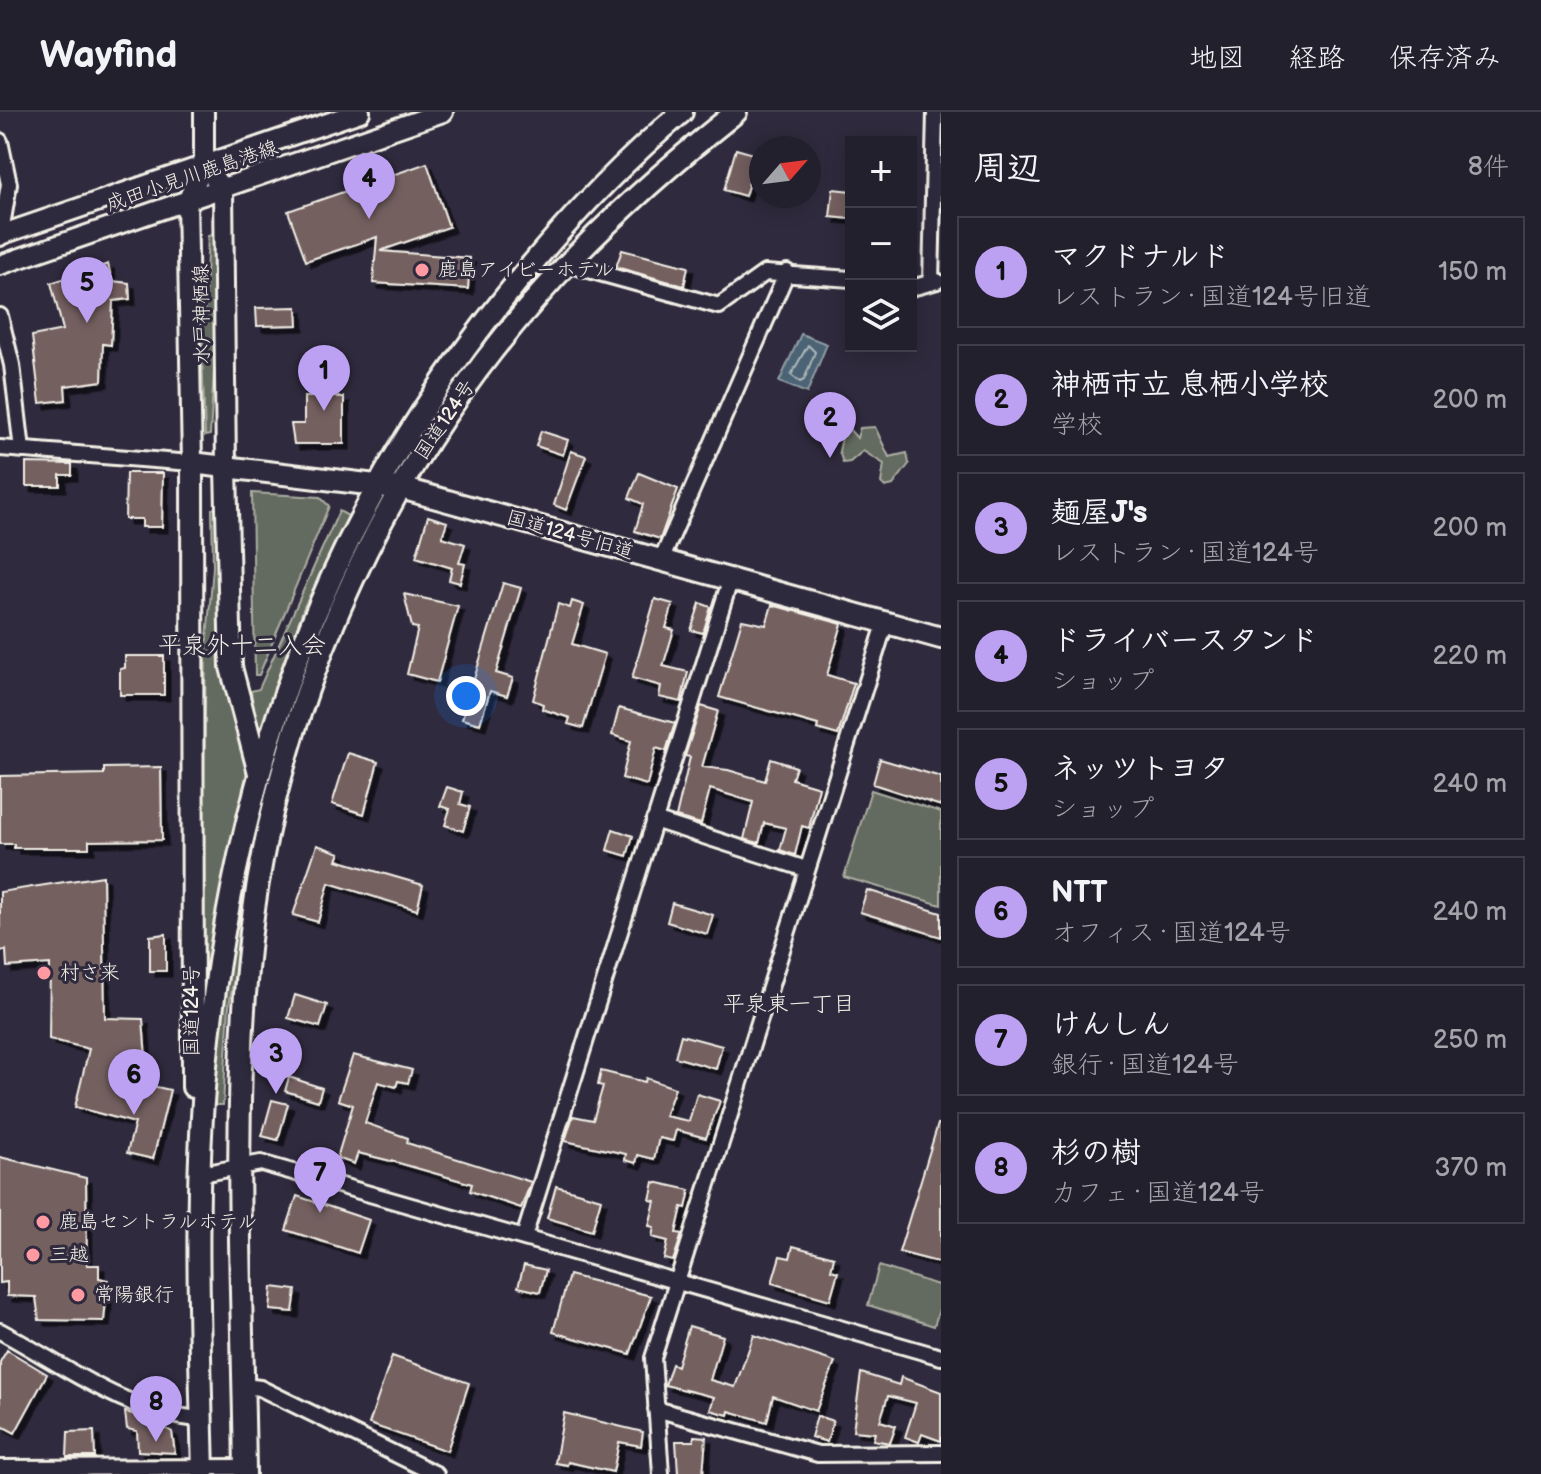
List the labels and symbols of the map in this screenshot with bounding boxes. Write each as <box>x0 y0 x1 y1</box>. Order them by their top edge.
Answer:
street label: 成田小見川鹿島港線 <box>103 135 281 217</box>
north arrow <box>749 136 821 208</box>
pin: 4 <box>343 153 395 219</box>
pin: 5 <box>61 257 113 323</box>
place label: 鹿島アイビーホテル <box>438 258 615 282</box>
marker: 鹿島アイビーホテル <box>413 261 431 279</box>
street label: 水戸神栖線 <box>189 264 215 364</box>
pin: 1 <box>298 345 350 411</box>
street label: 国道124号 <box>409 375 481 465</box>
pin: 2 <box>804 392 856 458</box>
street label: 国道124号旧道 <box>504 505 636 565</box>
district label: 平泉外十二入会 <box>158 631 326 660</box>
your location <box>446 676 486 716</box>
place label: 村さ来 <box>60 961 120 985</box>
marker: 村さ来 <box>35 964 53 982</box>
street label: 国道124号 <box>180 965 204 1057</box>
district label: 平泉東一丁目 <box>723 991 855 1018</box>
pin: 3 <box>250 1028 302 1094</box>
pin: 6 <box>108 1049 160 1115</box>
pin: 7 <box>294 1147 346 1213</box>
place label: 鹿島セントラルホテル <box>59 1210 257 1234</box>
marker: 鹿島セントラルホテル <box>34 1213 52 1231</box>
place label: 三越 <box>49 1243 89 1267</box>
marker: 三越 <box>24 1246 42 1264</box>
place label: 常陽銀行 <box>94 1283 174 1307</box>
marker: 常陽銀行 <box>69 1286 87 1304</box>
pin: 8 <box>130 1376 182 1442</box>

